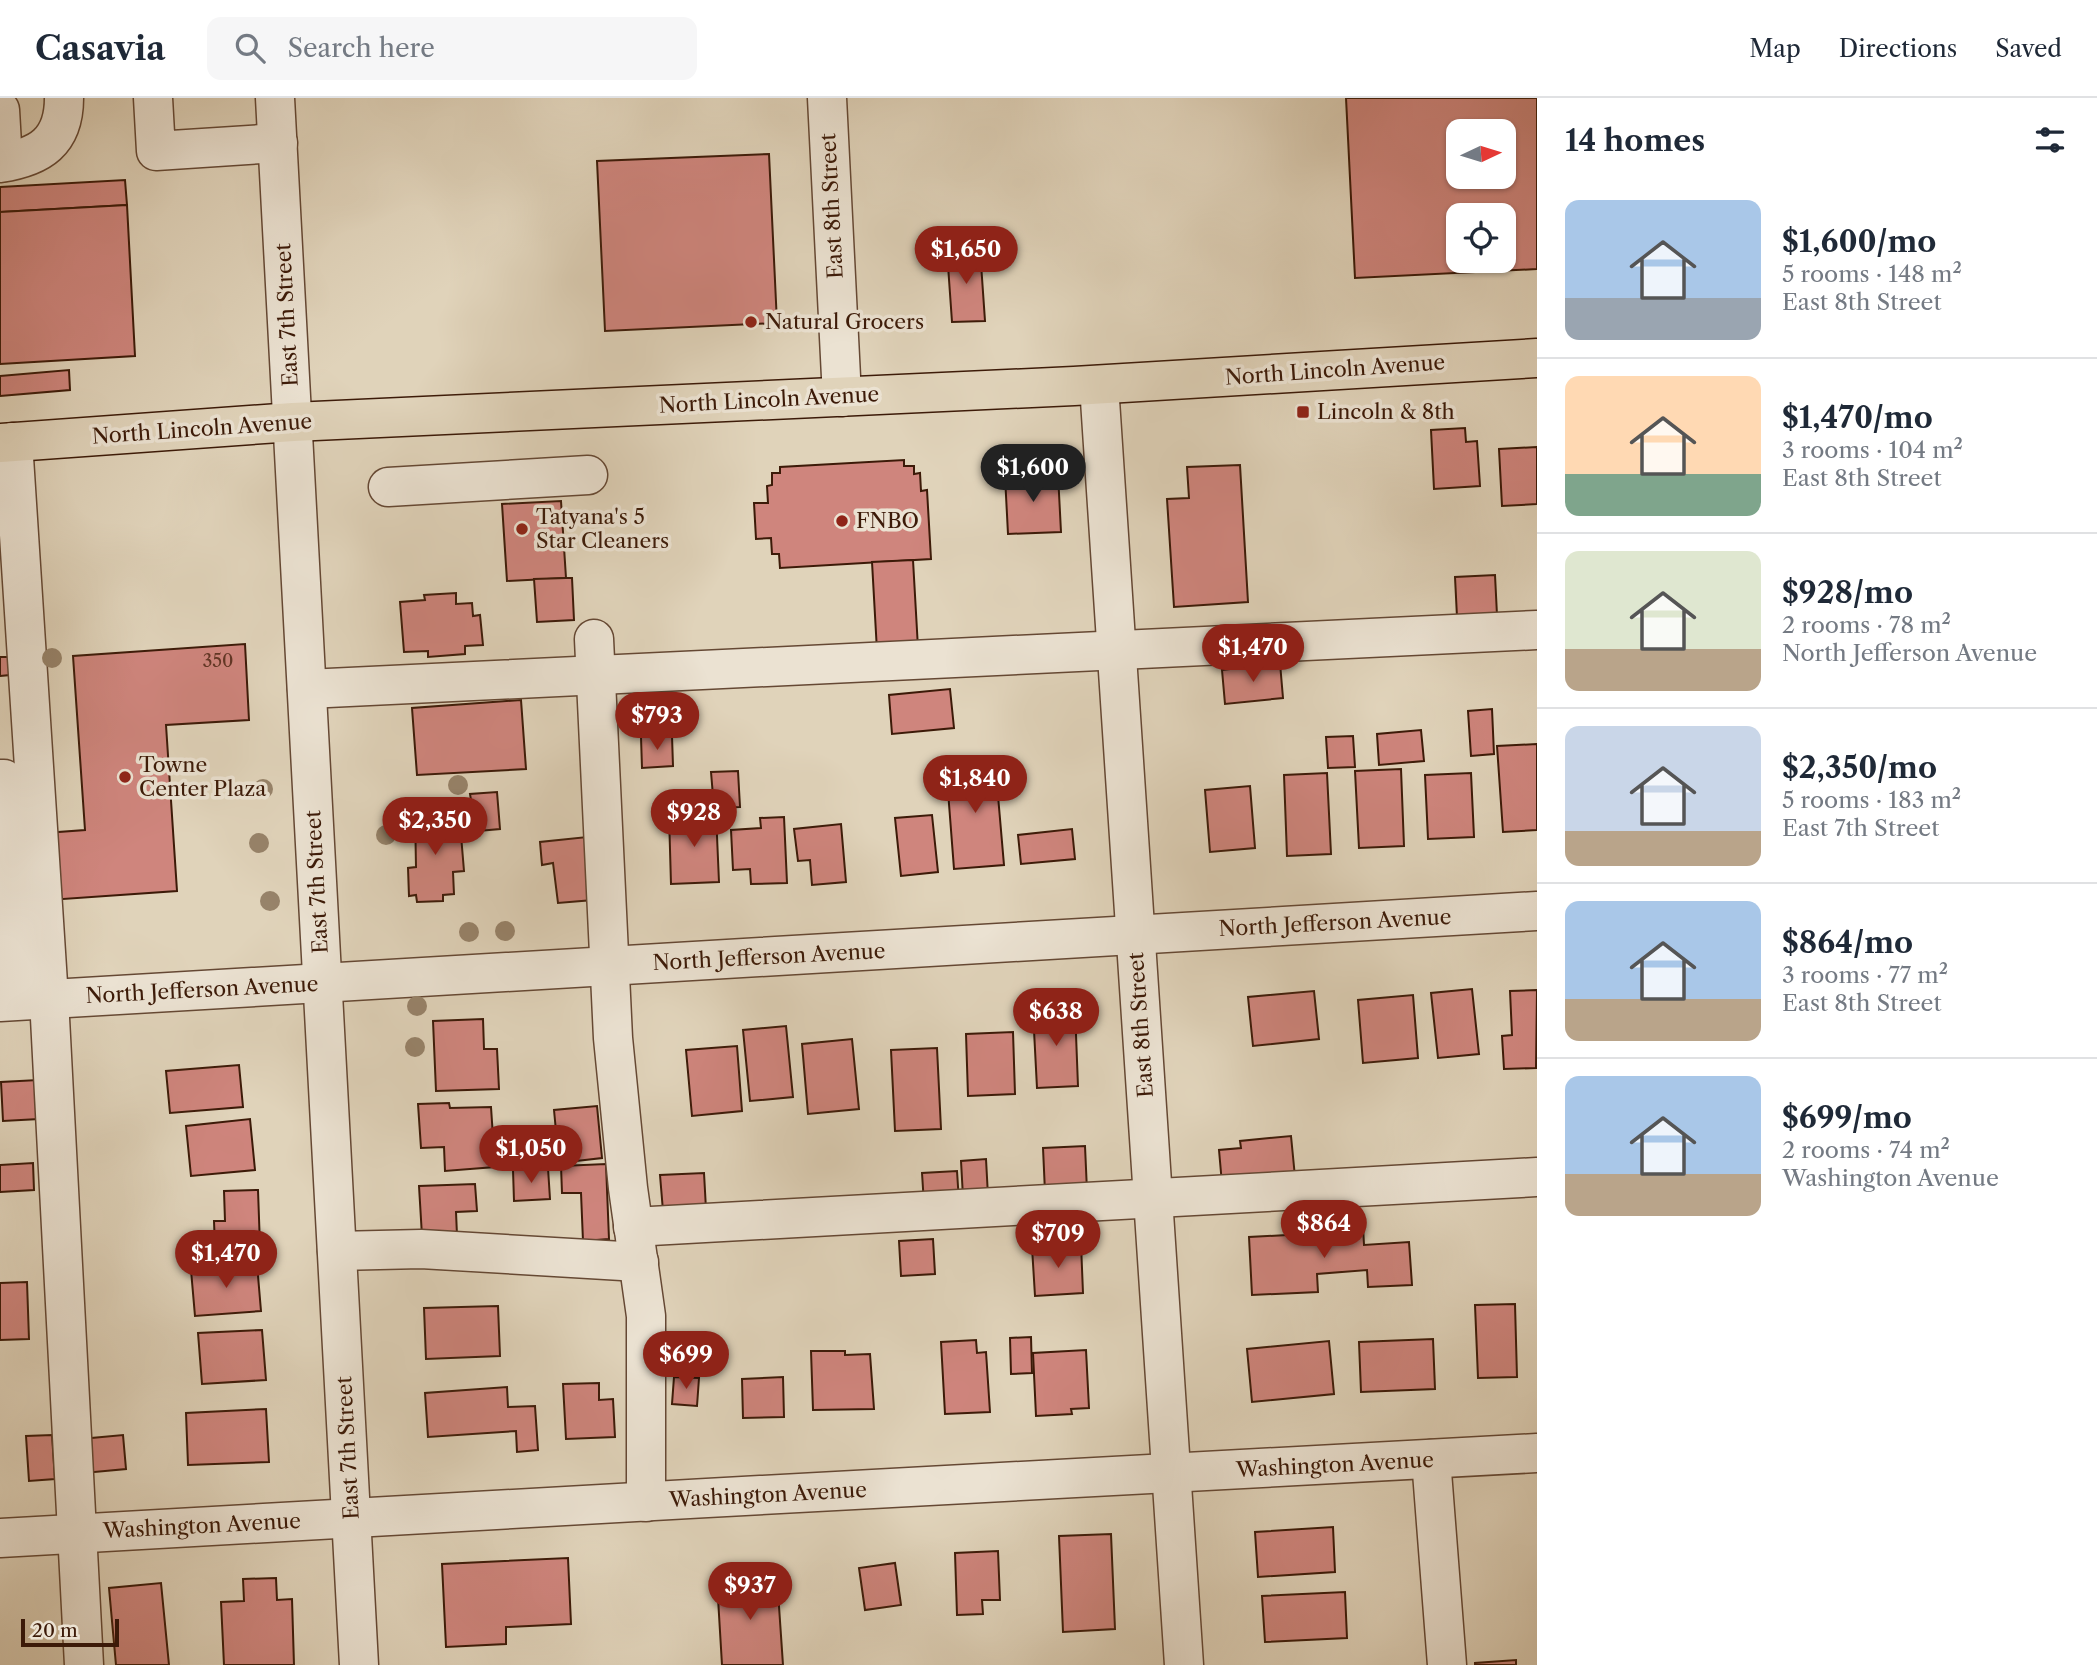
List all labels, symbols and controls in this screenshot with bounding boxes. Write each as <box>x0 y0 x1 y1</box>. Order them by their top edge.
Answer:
search box <box>207 17 697 80</box>
text: Casavia <box>35 28 165 69</box>
icon: search <box>231 29 269 67</box>
text: Search here <box>287 32 435 64</box>
text: Map <box>1749 34 1801 63</box>
text: Directions <box>1839 34 1957 63</box>
text: Saved <box>1995 34 2062 63</box>
north arrow <box>1446 119 1516 189</box>
map controls <box>1446 119 1516 273</box>
icon: filters <box>2031 121 2069 159</box>
text: 14 homes <box>1565 122 1705 159</box>
street label: East 8th Street <box>815 132 848 279</box>
button: locate <box>1446 203 1516 273</box>
text: $1,600/mo <box>1782 223 1936 260</box>
pin: $1,650 <box>909 226 1023 286</box>
icon: home <box>1621 228 1705 312</box>
text: $1,650 <box>931 235 1001 263</box>
street label: East 7th Street <box>270 242 303 387</box>
text: 5 rooms · 148 m² <box>1782 260 1962 288</box>
text: East 8th Street <box>1782 288 1942 316</box>
place label: Natural Grocers <box>765 309 924 334</box>
marker: Natural Grocers <box>743 314 759 330</box>
street label: North Lincoln Avenue <box>1224 349 1446 390</box>
street label: North Lincoln Avenue <box>658 381 880 418</box>
place label: Lincoln & 8th <box>1317 399 1455 424</box>
text: $1,470/mo <box>1782 399 1933 436</box>
marker: Lincoln & 8th <box>1295 404 1311 420</box>
icon: home <box>1621 404 1705 488</box>
street label: North Lincoln Avenue <box>91 408 313 449</box>
text: 3 rooms · 104 m² <box>1782 436 1963 464</box>
pin: $1,600 <box>976 444 1090 504</box>
text: $1,600 <box>997 453 1069 481</box>
text: East 8th Street <box>1782 464 1942 492</box>
place label: Tatyana's 5 Star Cleaners <box>536 504 669 553</box>
place label: FNBO <box>856 508 919 533</box>
marker: FNBO <box>834 513 850 529</box>
marker: Tatyana's 5 Star Cleaners <box>514 521 530 537</box>
text: $928/mo <box>1782 574 1913 611</box>
icon: home <box>1621 579 1705 663</box>
text: 2 rooms · 78 m² <box>1782 611 1951 639</box>
pin: $1,470 <box>1196 624 1310 684</box>
text: $1,470 <box>1218 633 1288 661</box>
text: North Jefferson Avenue <box>1782 639 2037 667</box>
house number: 350 <box>202 650 234 672</box>
pin: $793 <box>616 692 698 752</box>
text: $793 <box>631 701 683 729</box>
text: $2,350/mo <box>1782 749 1937 786</box>
place label: Towne Center Plaza <box>139 752 267 801</box>
icon: home <box>1621 754 1705 838</box>
pin: $1,840 <box>918 756 1032 815</box>
text: $1,840 <box>939 764 1011 792</box>
marker: Towne Center Plaza <box>117 769 133 785</box>
text: 5 rooms · 183 m² <box>1782 786 1961 814</box>
pin: $928 <box>653 790 735 849</box>
pin: $2,350 <box>378 798 492 857</box>
text: $928 <box>667 798 721 826</box>
text: $2,350 <box>398 806 472 834</box>
street label: East 7th Street <box>300 809 333 954</box>
text: East 7th Street <box>1782 814 1939 842</box>
street label: North Jefferson Avenue <box>1218 904 1452 941</box>
text: $864/mo <box>1782 924 1913 961</box>
icon: home <box>1621 929 1705 1013</box>
street label: North Jefferson Avenue <box>652 938 886 975</box>
street label: East 8th Street <box>1123 951 1158 1099</box>
text: 3 rooms · 77 m² <box>1782 961 1948 989</box>
street label: North Jefferson Avenue <box>85 971 319 1008</box>
pin: $638 <box>1015 988 1097 1048</box>
text: East 8th Street <box>1782 989 1942 1017</box>
text: $638 <box>1029 997 1083 1025</box>
text: $699/mo <box>1782 1099 1912 1136</box>
icon: home <box>1621 1104 1705 1188</box>
pin: $1,050 <box>474 1126 588 1185</box>
text: $1,050 <box>495 1134 567 1162</box>
text: 2 rooms · 74 m² <box>1782 1136 1950 1164</box>
text: Washington Avenue <box>1782 1164 1999 1192</box>
pin: $864 <box>1283 1200 1365 1260</box>
text: $864 <box>1297 1209 1351 1237</box>
pin: $709 <box>1017 1210 1099 1270</box>
text: $709 <box>1031 1219 1085 1247</box>
pin: $1,470 <box>169 1230 283 1290</box>
text: $1,470 <box>191 1239 261 1267</box>
pin: $699 <box>645 1332 727 1391</box>
text: $699 <box>659 1340 713 1368</box>
street label: East 7th Street <box>331 1375 364 1520</box>
street label: Washington Avenue <box>1234 1447 1434 1482</box>
street label: Washington Avenue <box>667 1477 867 1512</box>
street label: Washington Avenue <box>101 1508 301 1543</box>
pin: $937 <box>709 1562 791 1622</box>
text: $937 <box>724 1571 776 1599</box>
scale bar <box>21 1616 119 1648</box>
text: 20 m <box>32 1619 78 1642</box>

